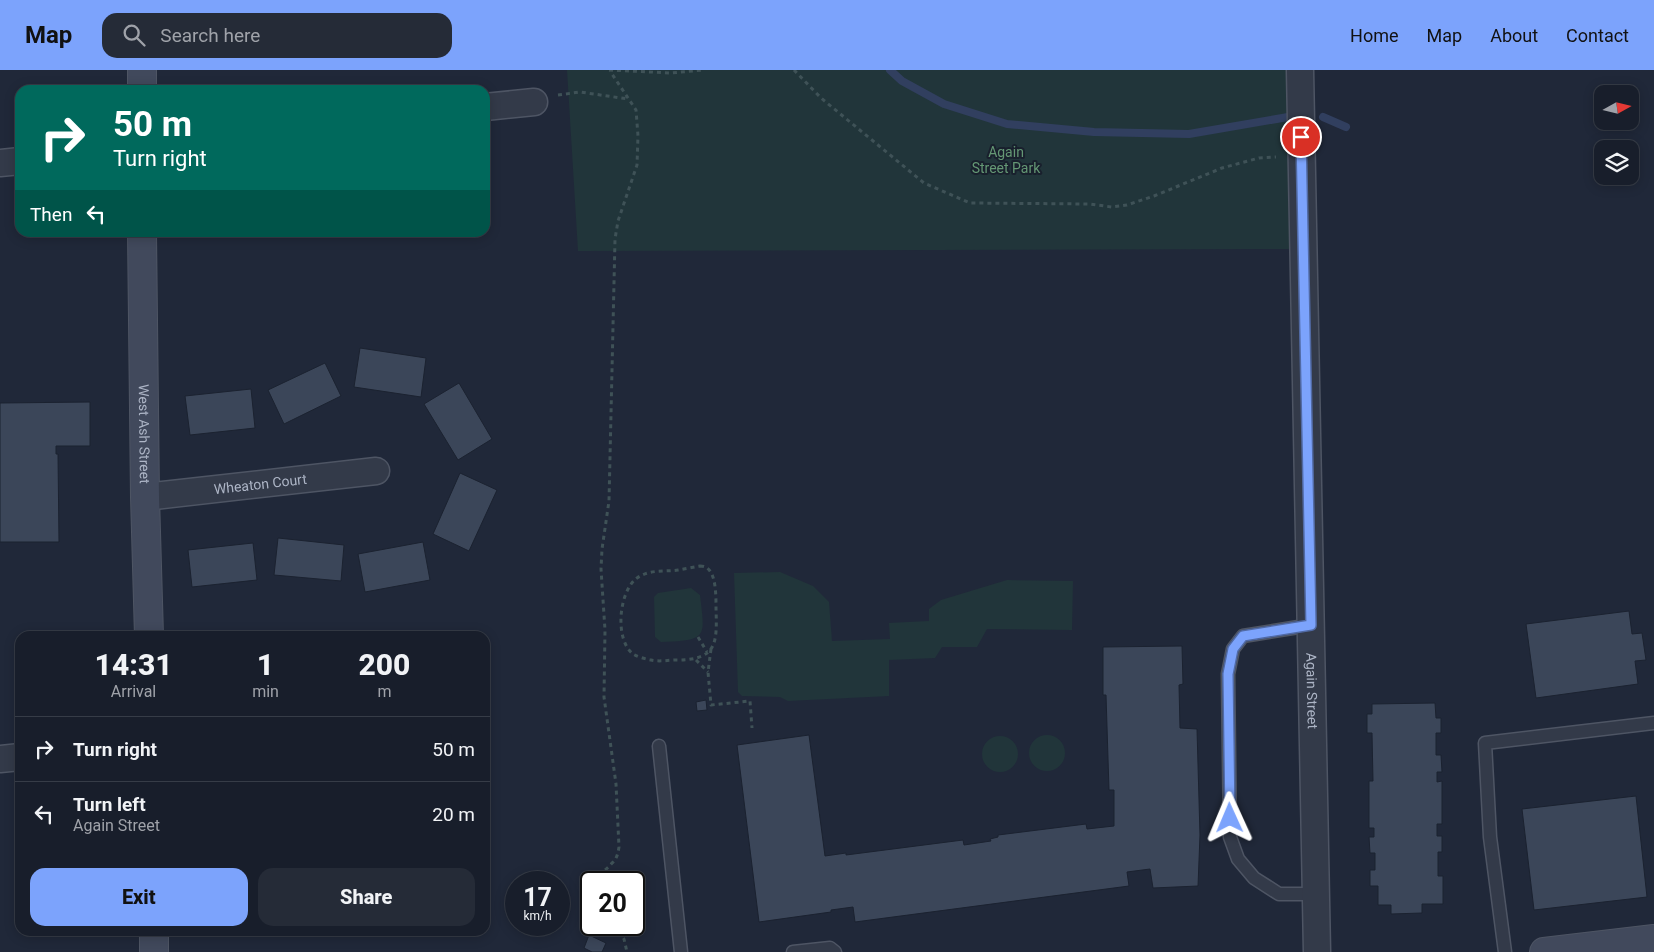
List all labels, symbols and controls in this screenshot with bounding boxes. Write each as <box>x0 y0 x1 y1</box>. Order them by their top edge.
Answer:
search box <box>102 13 452 58</box>
text: Map <box>25 21 72 49</box>
icon: search <box>120 21 148 49</box>
text: Search here <box>160 24 260 47</box>
text: Home <box>1350 25 1399 46</box>
text: Map <box>1427 25 1462 46</box>
text: About <box>1490 25 1538 46</box>
text: Contact <box>1566 25 1629 46</box>
north arrow <box>1594 85 1639 130</box>
map controls <box>1594 85 1639 185</box>
text: 50 m <box>113 104 192 145</box>
icon: right <box>30 105 95 170</box>
pin <box>1280 116 1322 158</box>
icon: arrive <box>1287 123 1315 151</box>
button: layers <box>1594 140 1639 185</box>
park label: Again Street Park <box>972 144 1041 176</box>
text: Turn right <box>113 146 207 171</box>
icon: left <box>82 200 110 228</box>
text: Then <box>30 203 72 226</box>
street label: West Ash Street <box>136 384 153 484</box>
street label: Wheaton Court <box>213 471 308 497</box>
text: 14:31 <box>95 647 173 682</box>
text: 1 <box>257 647 274 682</box>
text: 200 <box>358 647 410 682</box>
street label: Again Street <box>1303 653 1321 730</box>
text: Arrival <box>111 682 156 701</box>
text: min <box>252 682 279 701</box>
text: m <box>377 682 391 701</box>
icon: right <box>30 735 58 763</box>
text: Turn right <box>73 738 157 761</box>
text: 50 m <box>432 738 475 761</box>
position arrow <box>1203 791 1255 843</box>
text: Turn left <box>73 793 146 816</box>
icon: left <box>30 800 58 828</box>
text: 20 m <box>432 803 475 826</box>
text: Again Street <box>73 816 160 835</box>
button: Exit <box>30 868 248 926</box>
button: Share <box>258 868 475 926</box>
speed limit sign: 20 <box>580 871 645 936</box>
text: 17 <box>523 883 552 912</box>
text: km/h <box>523 909 552 923</box>

